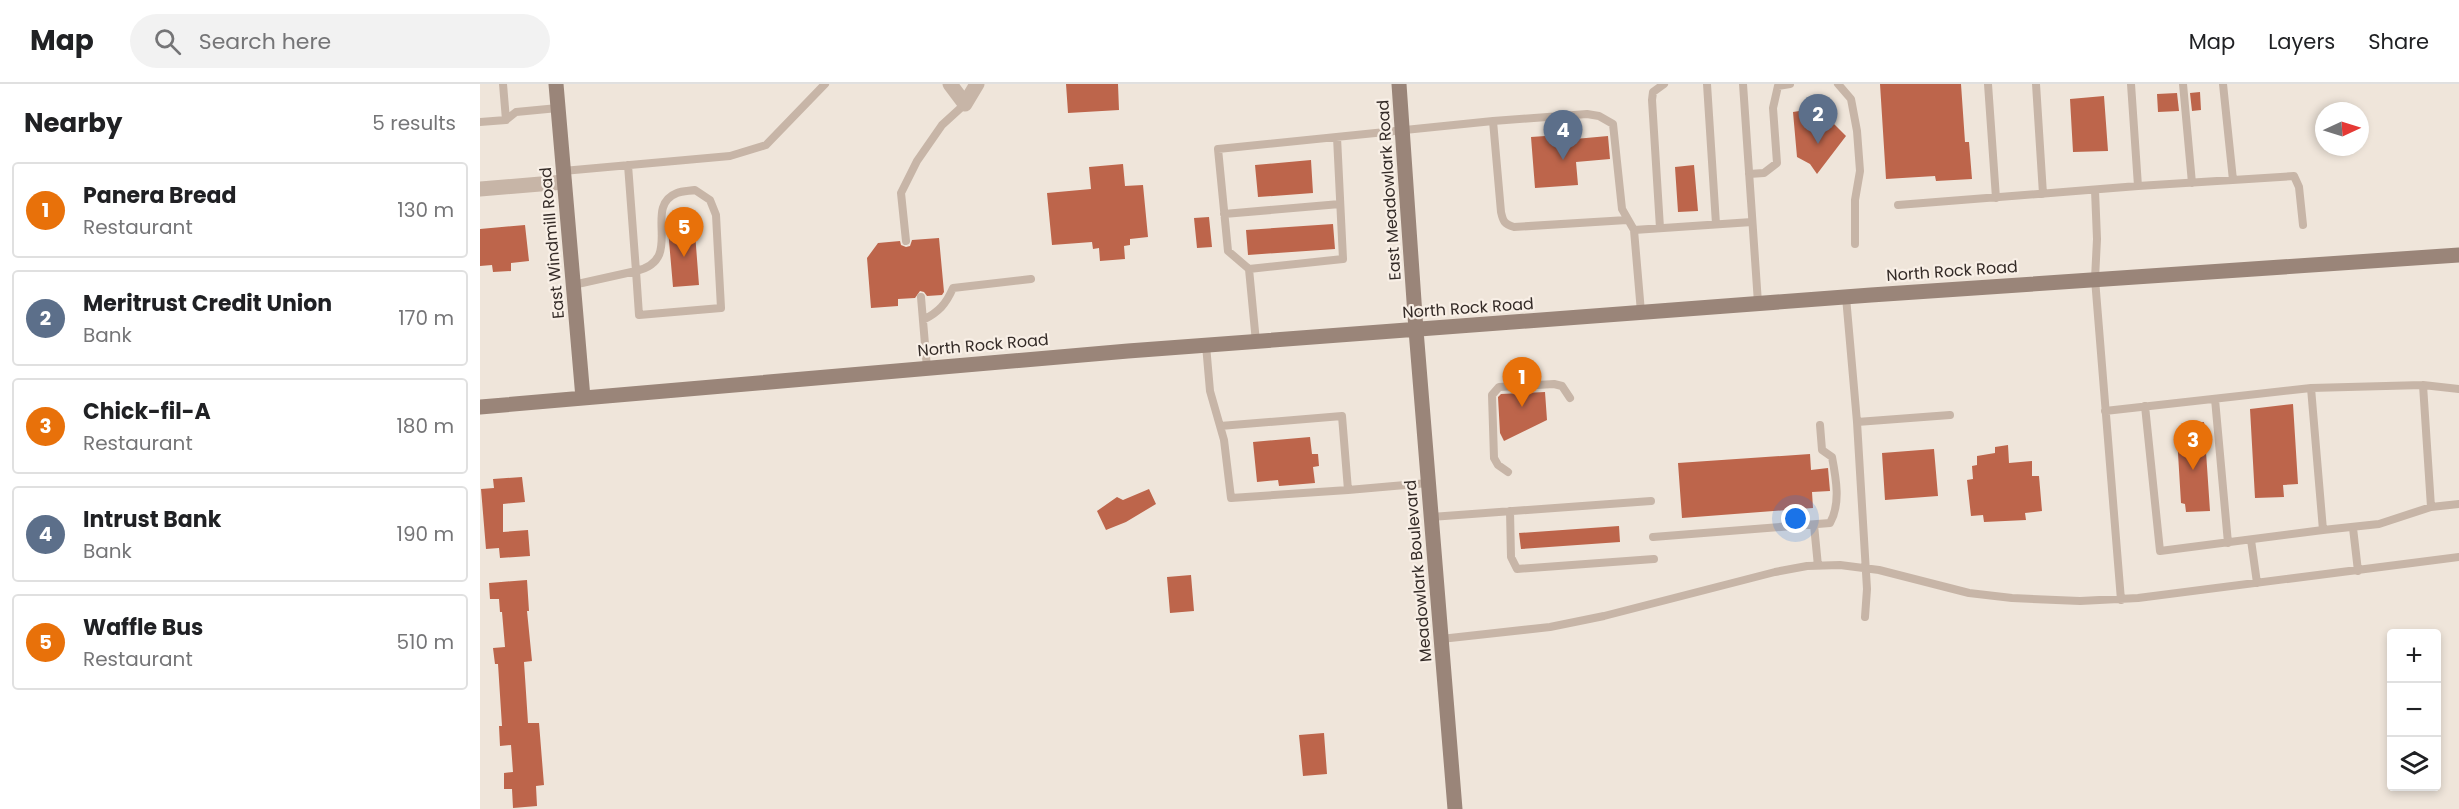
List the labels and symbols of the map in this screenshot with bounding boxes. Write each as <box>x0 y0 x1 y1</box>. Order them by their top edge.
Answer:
pin: 2 <box>1798 94 1838 144</box>
street label: East Meadowlark Road <box>1371 99 1407 281</box>
north arrow <box>2315 102 2369 156</box>
pin: 4 <box>1544 110 1582 160</box>
street label: East Windmill Road <box>534 166 570 320</box>
pin: 5 <box>664 208 704 257</box>
street label: North Rock Road <box>1886 255 2018 287</box>
street label: North Rock Road <box>1402 292 1534 324</box>
street label: North Rock Road <box>916 328 1050 362</box>
pin: 1 <box>1502 358 1542 407</box>
pin: 3 <box>2174 420 2212 470</box>
street label: Meadowlark Boulevard <box>1399 479 1437 663</box>
your location <box>1781 504 1810 533</box>

